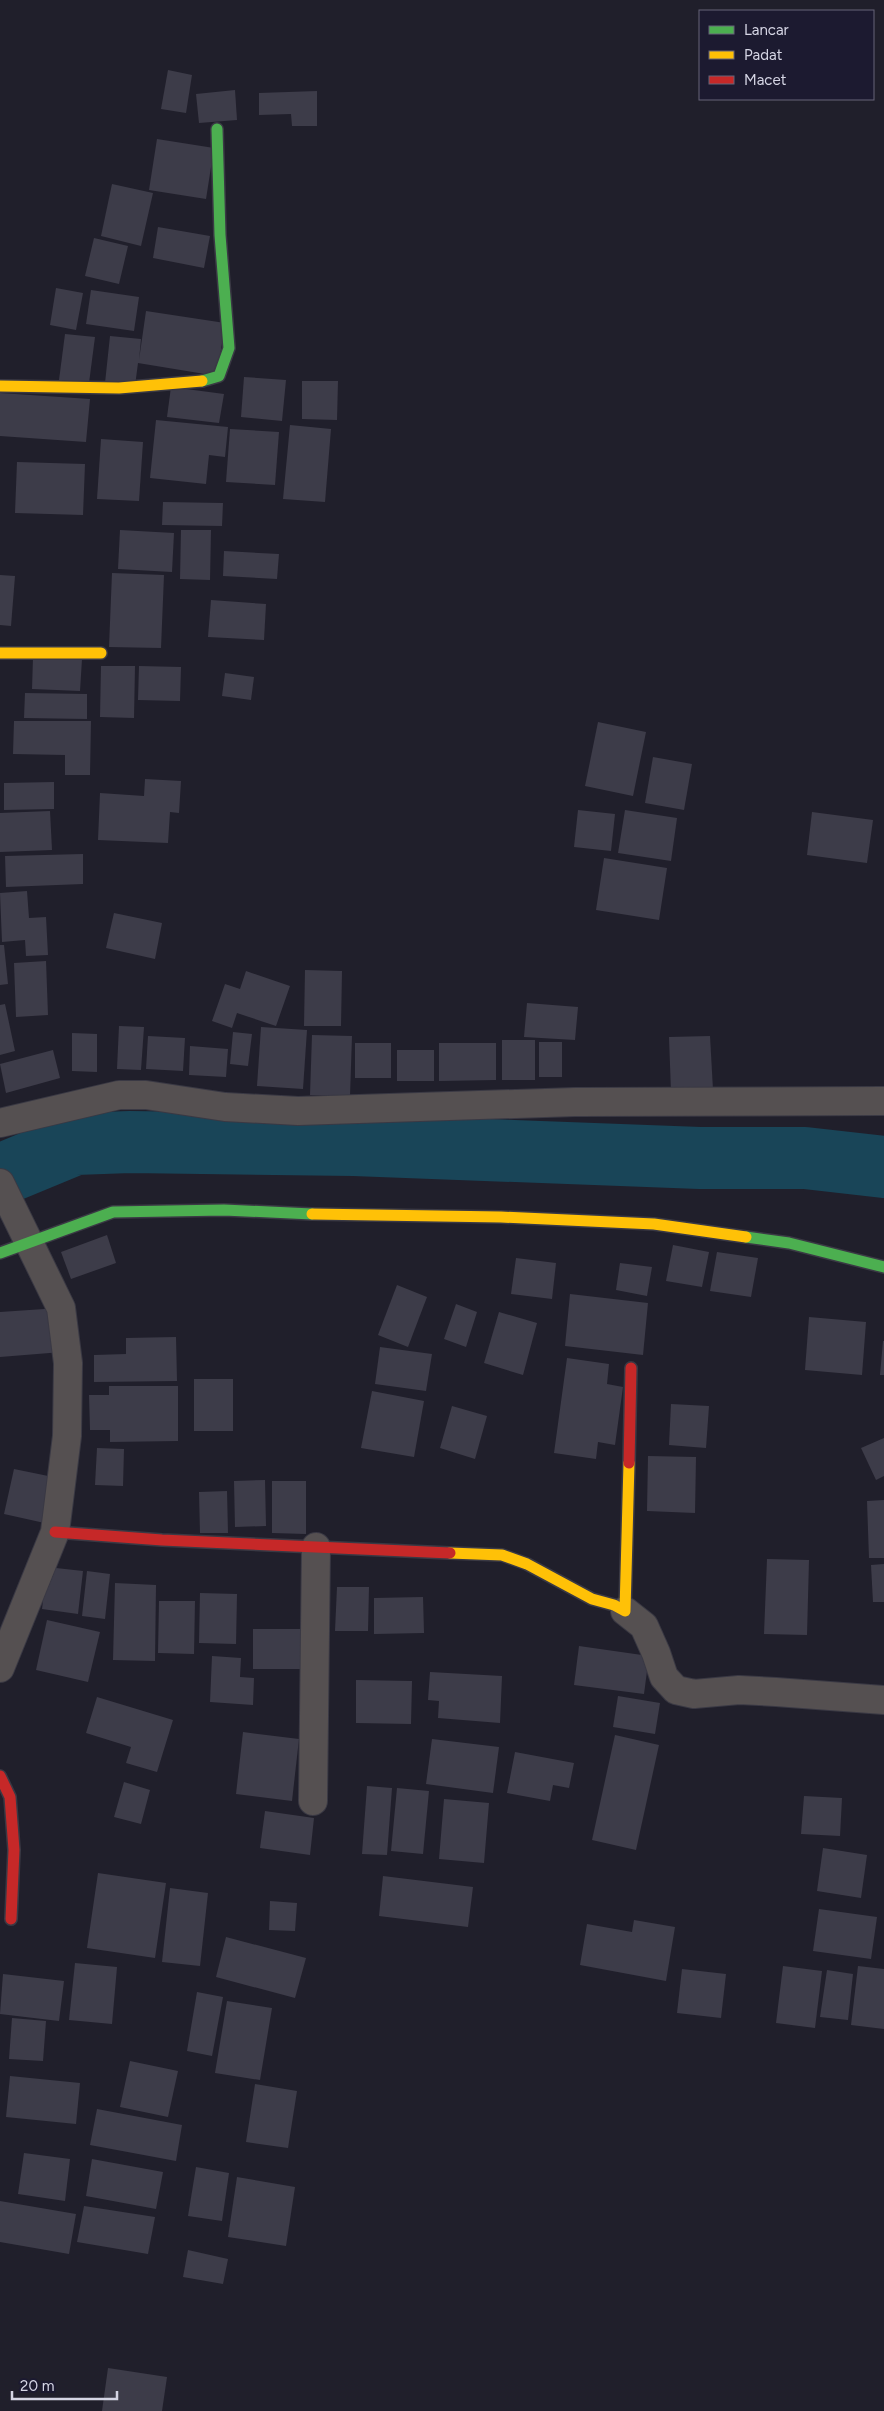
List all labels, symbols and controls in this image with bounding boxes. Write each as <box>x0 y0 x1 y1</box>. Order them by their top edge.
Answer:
legend <box>699 10 874 100</box>
text: Lancar <box>744 21 789 39</box>
text: Padat <box>744 46 783 64</box>
text: Macet <box>744 71 787 89</box>
scale bar <box>12 2368 118 2400</box>
text: 20 m <box>20 2377 54 2395</box>

